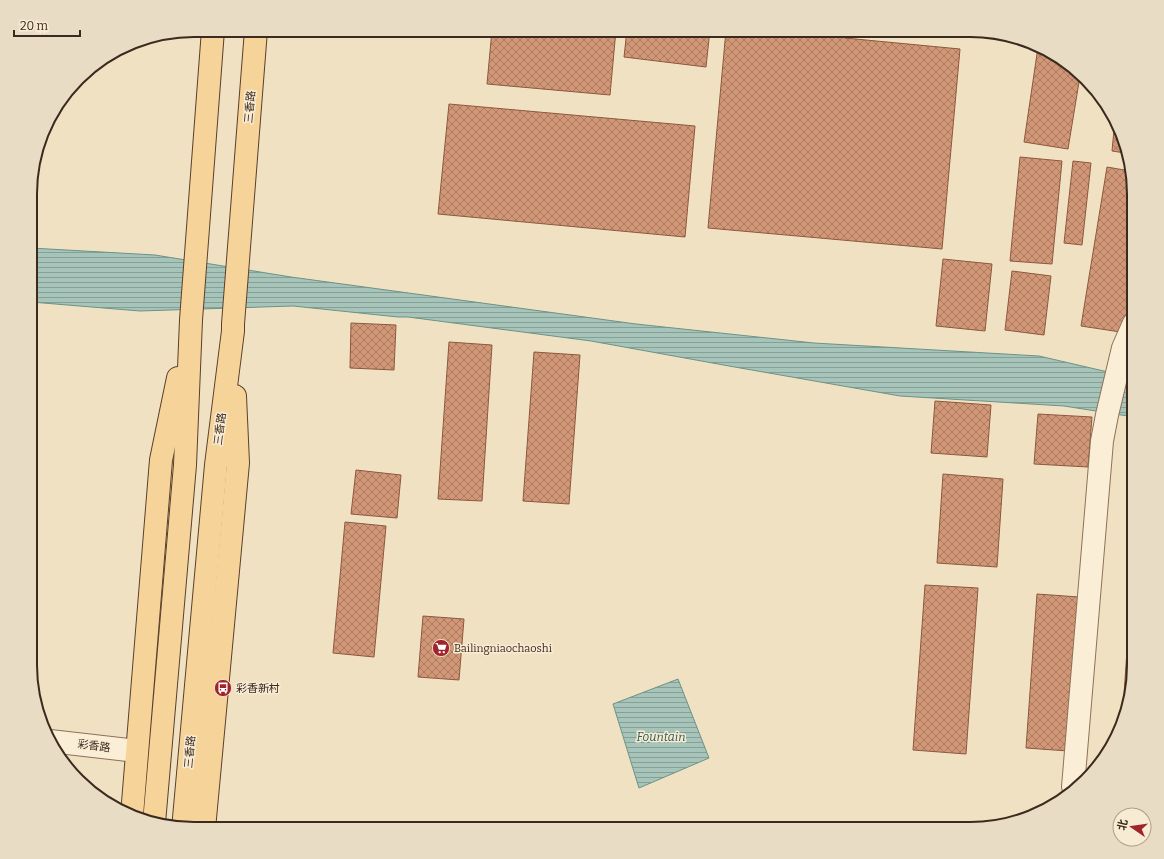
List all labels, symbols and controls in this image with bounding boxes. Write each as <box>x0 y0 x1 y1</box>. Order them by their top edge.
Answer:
scale bar <box>14 12 80 38</box>
text: 20 m <box>20 19 49 33</box>
street label: 三香路 <box>242 90 258 124</box>
street label: 三香路 <box>212 412 228 446</box>
supermarket icon: Bailingniaochaoshi <box>431 638 451 658</box>
place label: Bailingniaochaoshi <box>454 642 553 655</box>
bus stop icon: 彩香新村 <box>213 678 233 698</box>
place label: 彩香新村 <box>236 682 280 695</box>
water label: Fountain <box>637 730 686 744</box>
street label: 三香路 <box>182 735 198 769</box>
street label: 彩香路 <box>77 738 111 754</box>
north arrow <box>1112 807 1152 847</box>
text: 北 <box>1115 818 1130 832</box>

